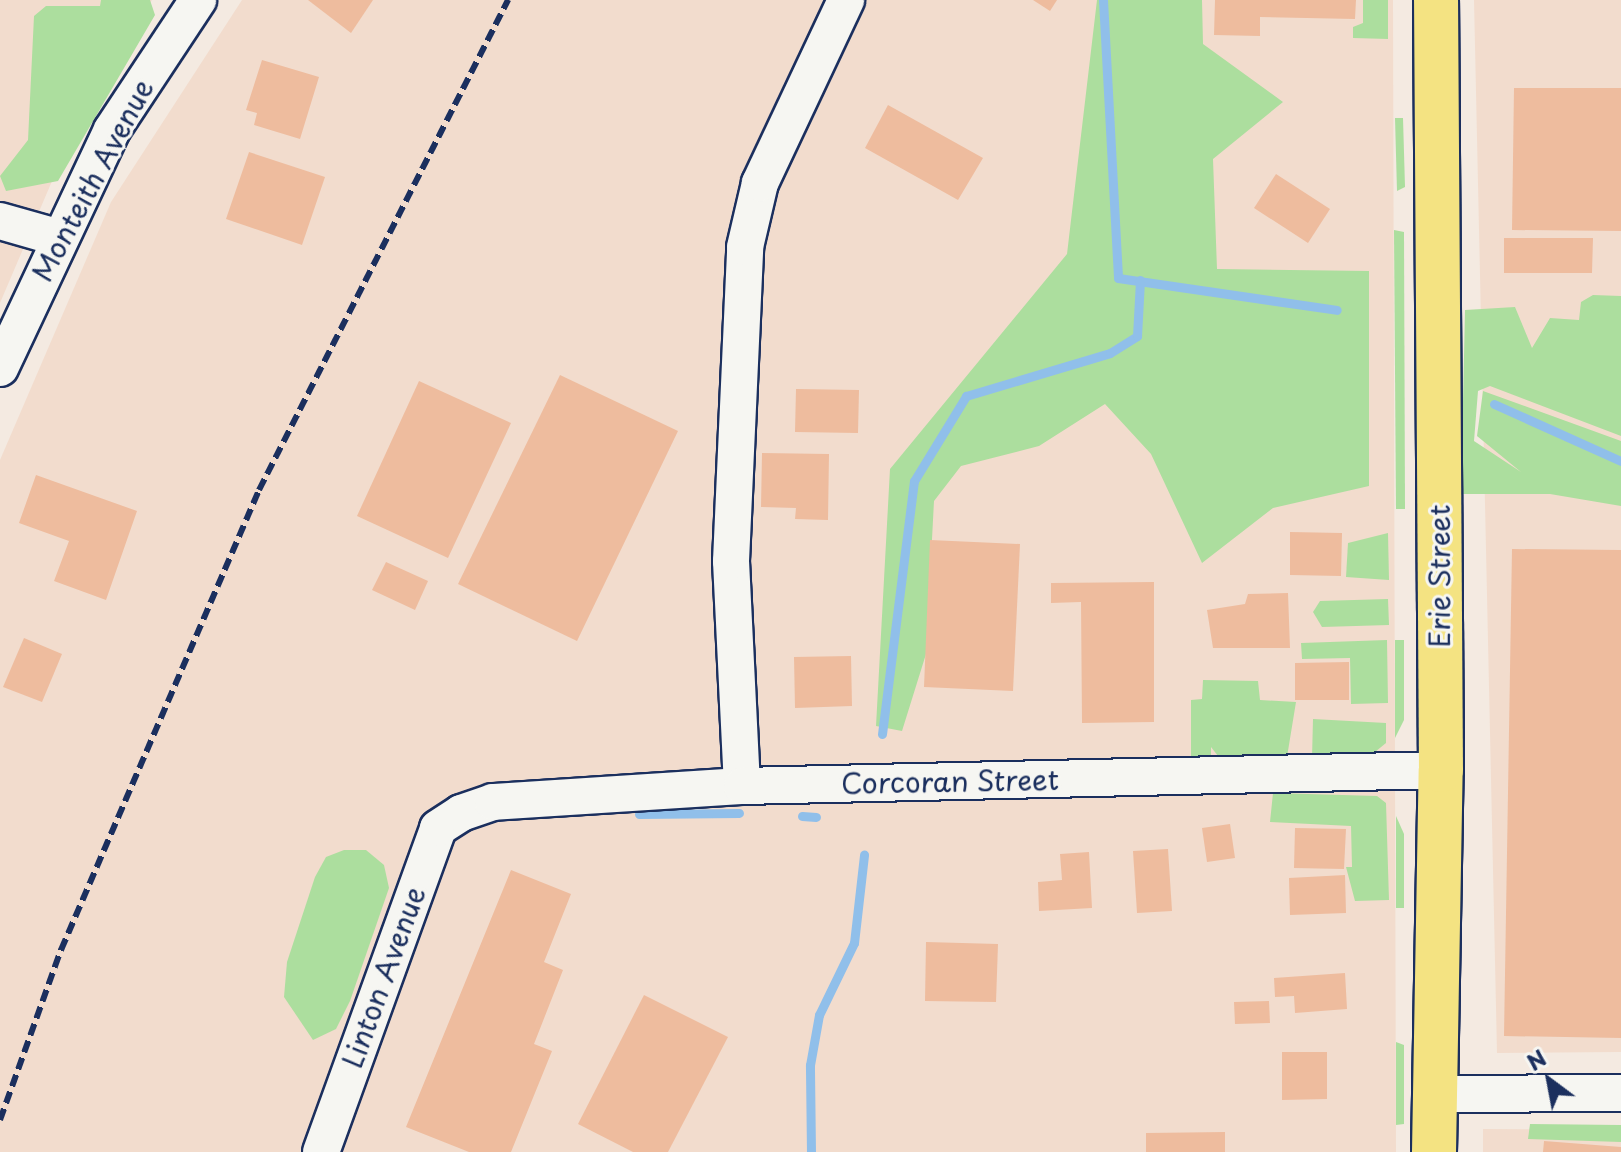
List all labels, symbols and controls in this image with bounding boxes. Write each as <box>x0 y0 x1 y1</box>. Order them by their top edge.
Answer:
street label: Monteith Avenue <box>24 72 160 288</box>
street label: Erie Street <box>1422 504 1456 648</box>
street label: Corcoran Street <box>840 762 1060 800</box>
street label: Linton Avenue <box>335 883 431 1071</box>
north arrow <box>1509 1040 1589 1120</box>
text: N <box>1520 1041 1552 1078</box>

